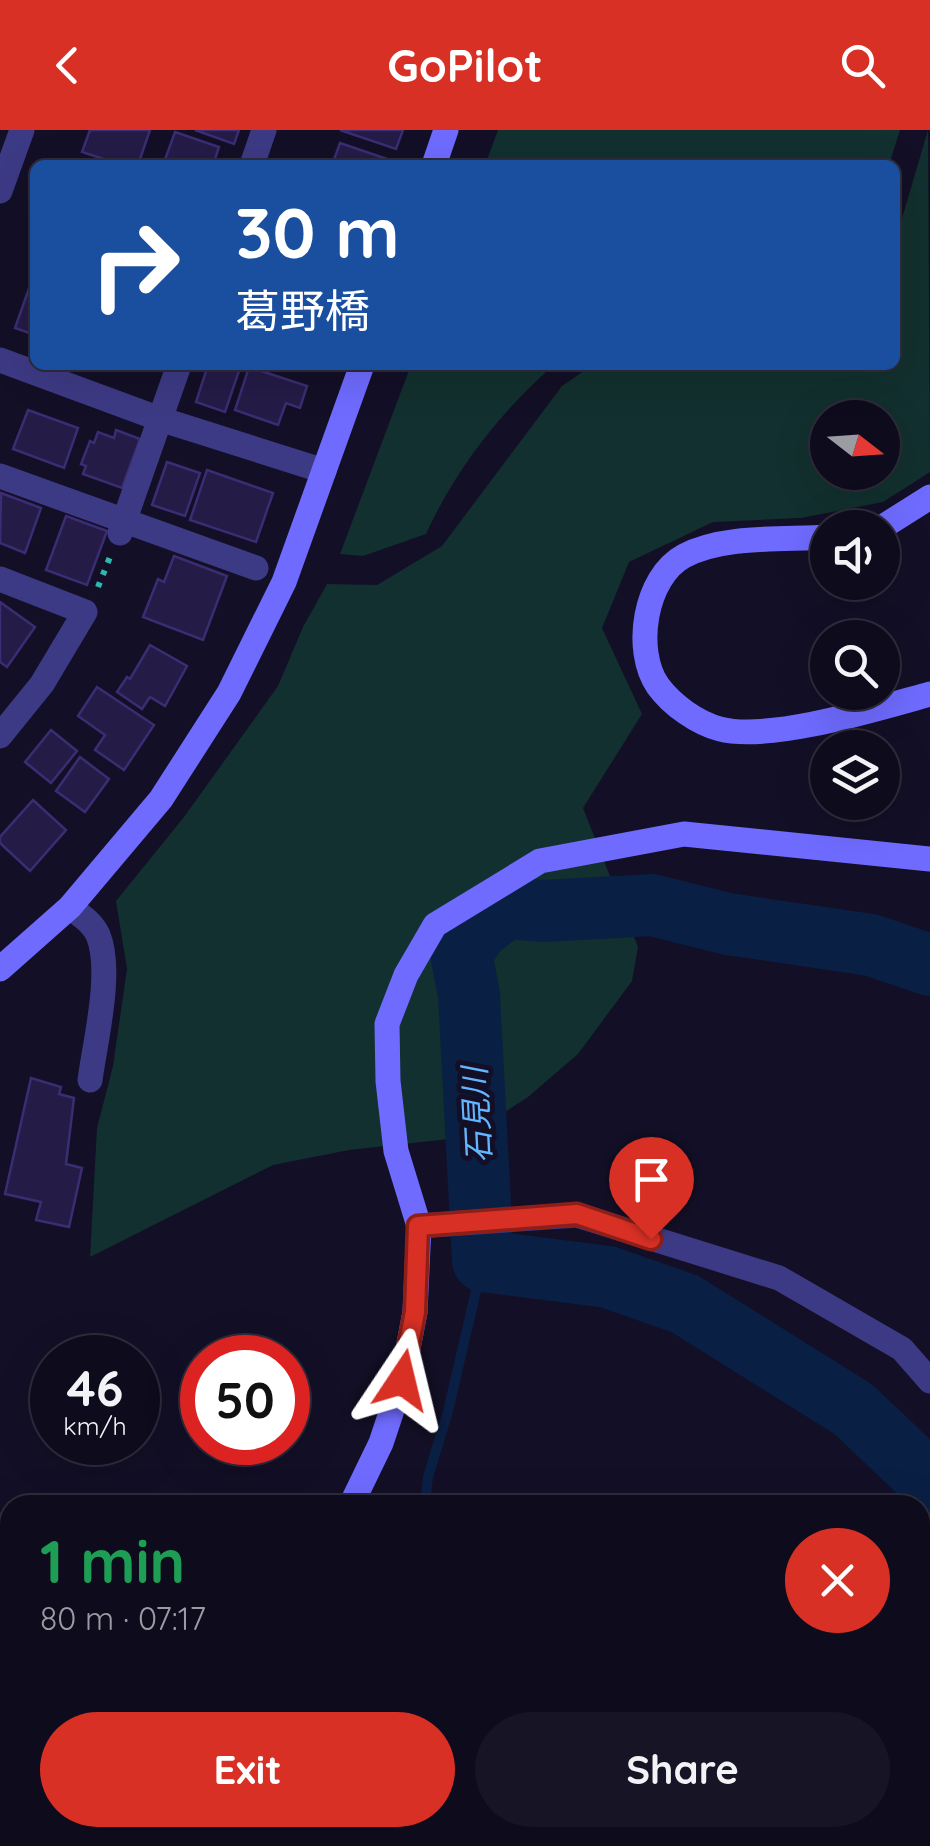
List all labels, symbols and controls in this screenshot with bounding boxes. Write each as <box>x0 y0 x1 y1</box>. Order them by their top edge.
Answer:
text: GoPilot <box>387 37 543 93</box>
icon: back <box>40 38 95 93</box>
icon: search <box>835 38 890 93</box>
text: 30 m <box>235 188 400 276</box>
icon: right <box>70 200 200 330</box>
text: 葛野橋 <box>235 282 370 338</box>
north arrow <box>810 400 900 490</box>
map controls <box>810 400 900 820</box>
button: sound <box>810 510 900 600</box>
button: search <box>810 620 900 710</box>
button: layers <box>810 730 900 820</box>
water label: 石見川 <box>453 1063 498 1164</box>
pin <box>609 1137 694 1240</box>
icon: arrive <box>624 1152 679 1207</box>
position arrow <box>350 1328 454 1432</box>
speed limit sign: 50 <box>180 1335 310 1465</box>
text: 46 <box>66 1356 124 1419</box>
text: km/h <box>63 1410 127 1441</box>
text: 1 min <box>40 1523 185 1598</box>
button: close <box>785 1528 890 1633</box>
text: 80 m · 07:17 <box>40 1598 206 1638</box>
button: Exit <box>40 1712 455 1827</box>
button: Share <box>475 1712 890 1827</box>

